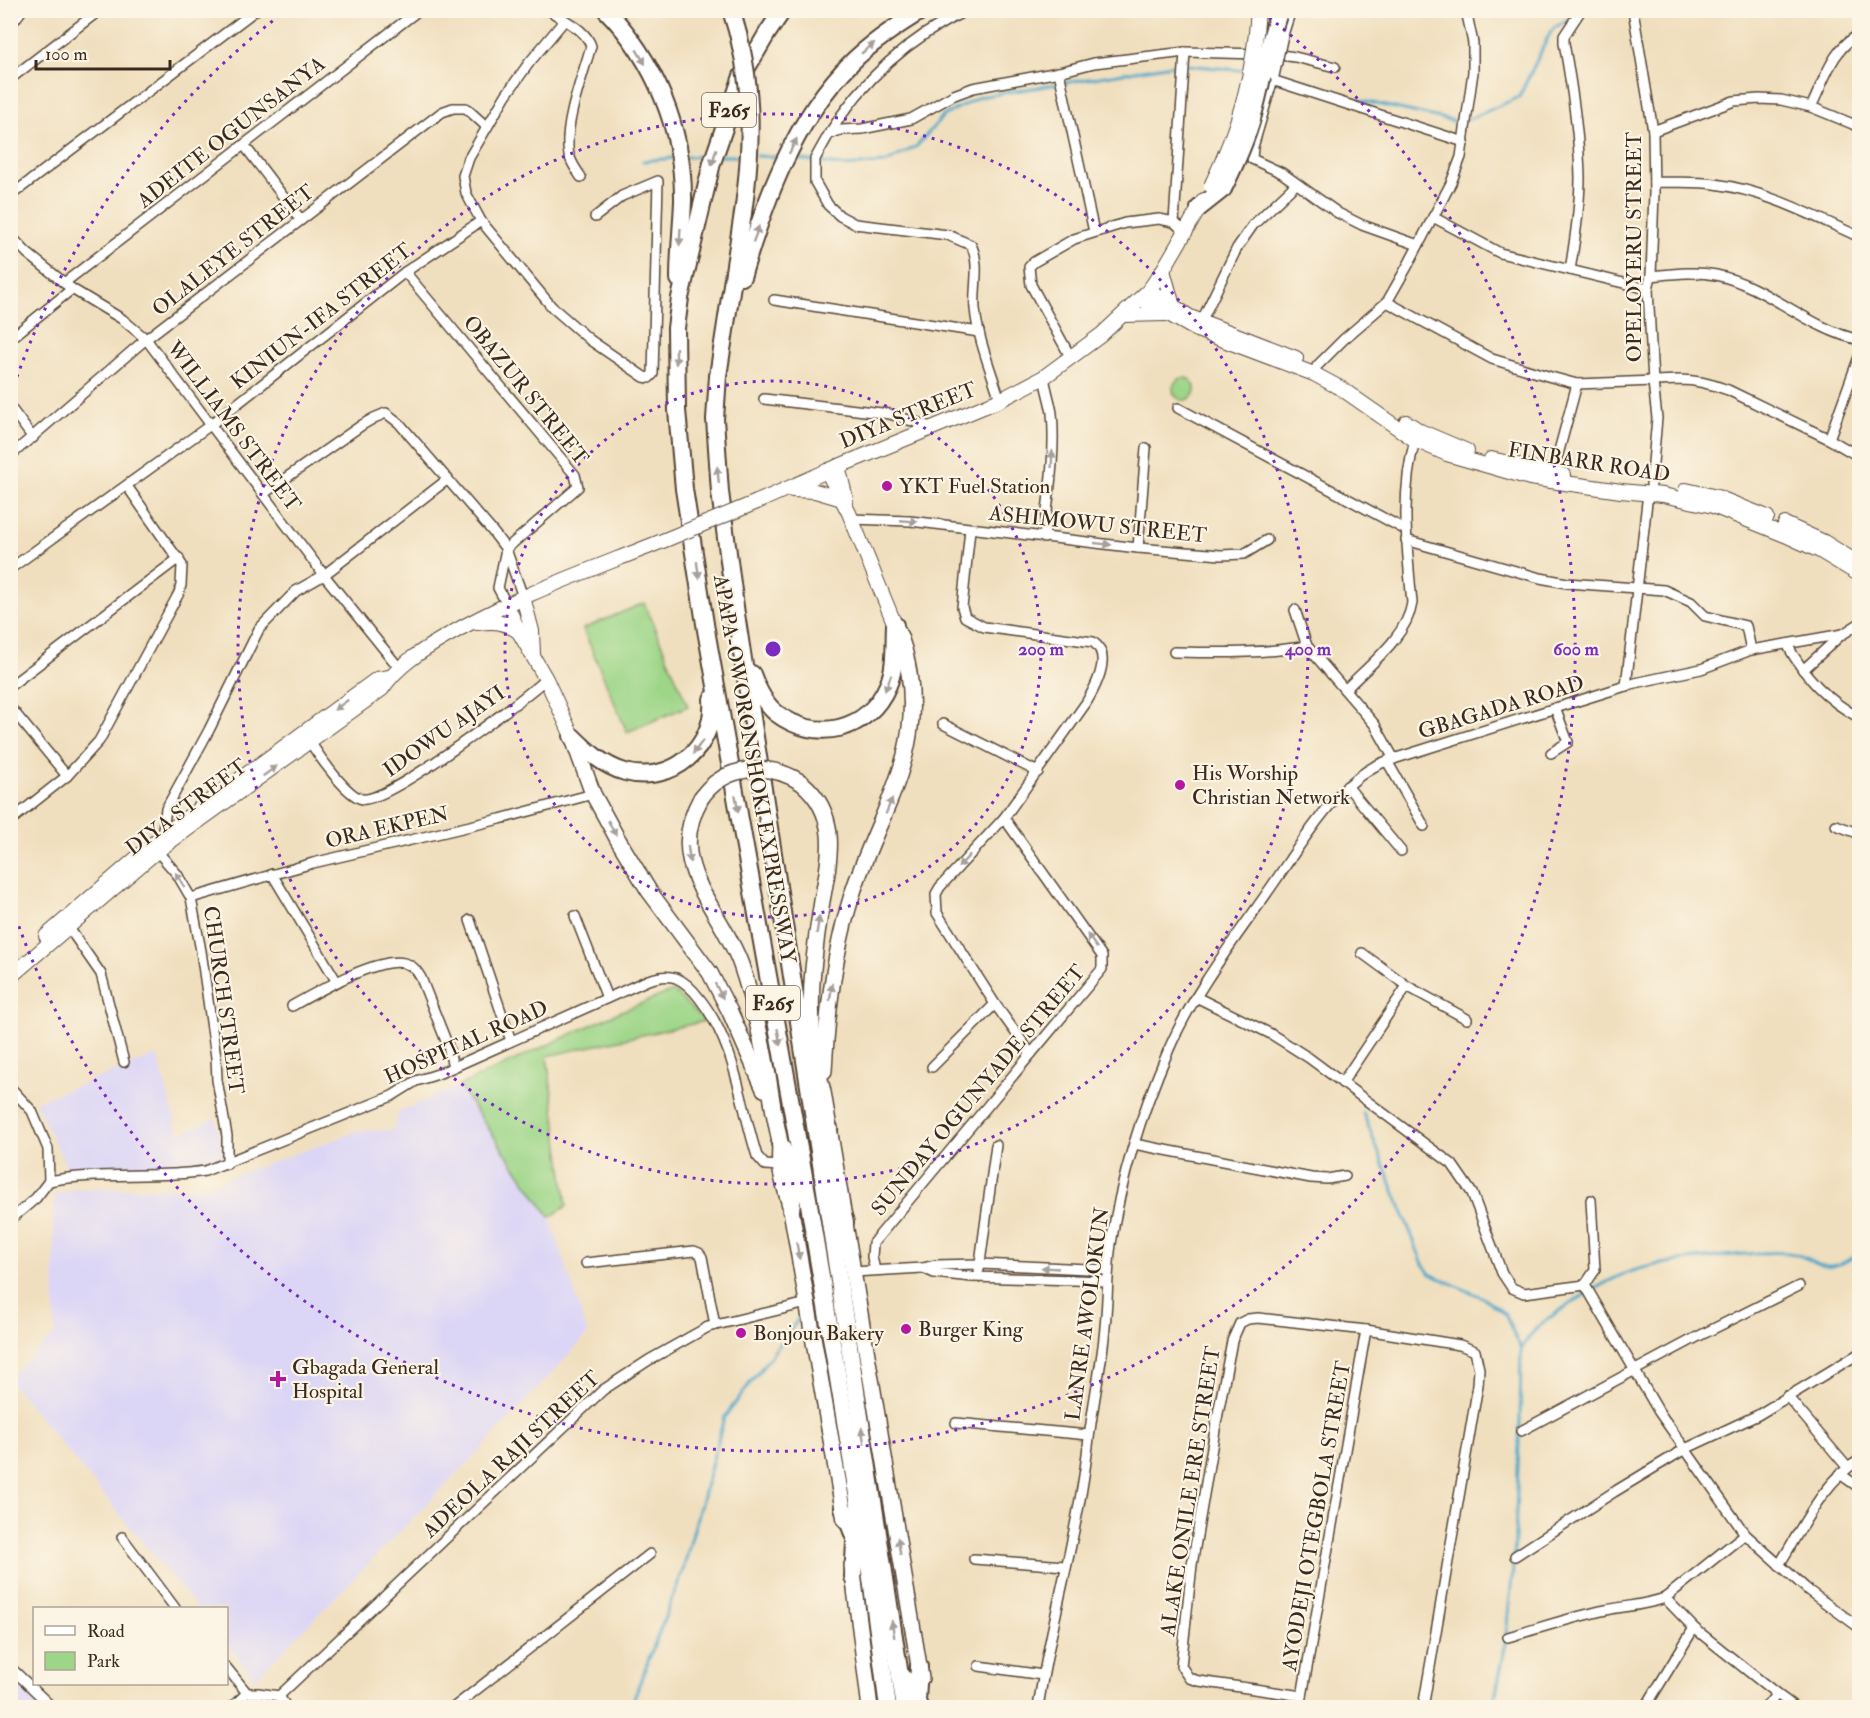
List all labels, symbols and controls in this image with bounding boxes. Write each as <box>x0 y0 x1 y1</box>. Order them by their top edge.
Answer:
scale bar <box>36 33 170 71</box>
one-way arrow <box>860 42 875 55</box>
text: 100 m <box>45 43 88 66</box>
one-way arrow <box>635 49 646 65</box>
street label: ADEITE OGUNSANYA <box>131 51 331 215</box>
road number: F265 <box>702 93 756 127</box>
street label: OPELOYERU STREET <box>1621 131 1648 362</box>
one-way arrow <box>788 138 797 155</box>
one-way arrow <box>709 148 718 166</box>
street label: OLALEYE STREET <box>147 178 320 322</box>
one-way arrow <box>752 224 762 242</box>
one-way arrow <box>675 227 684 246</box>
street label: KINIUN-IFA STREET <box>225 237 418 396</box>
street label: OBAZUR STREET <box>457 310 595 471</box>
street label: WILLIAMS STREET <box>160 335 307 517</box>
one-way arrow <box>671 346 681 365</box>
street label: DIYA STREET <box>836 376 981 455</box>
street label: FINBARR ROAD <box>1506 436 1672 489</box>
one-way arrow <box>1047 449 1056 468</box>
one-way arrow <box>713 466 723 485</box>
place label: YKT Fuel Station <box>899 473 1050 500</box>
marker: YKT Fuel Station <box>880 479 894 493</box>
street label: ASHIMOWU STREET <box>987 500 1209 549</box>
one-way arrow <box>900 516 919 526</box>
one-way arrow <box>1093 540 1112 549</box>
one-way arrow <box>693 561 702 580</box>
street label: APAPA-OWORONSHOKI EXPRESSWAY <box>707 572 802 966</box>
text: 200 m <box>1018 638 1065 661</box>
text: 400 m <box>1284 638 1332 661</box>
text: 600 m <box>1553 638 1600 661</box>
centre of rings <box>763 639 783 659</box>
street label: GBAGADA ROAD <box>1415 669 1587 746</box>
one-way arrow <box>883 674 892 692</box>
street label: IDOWU AJAYI <box>378 679 510 783</box>
one-way arrow <box>333 699 348 711</box>
one-way arrow <box>692 739 704 755</box>
street label: DIYA STREET <box>120 753 253 862</box>
place label: His Worship Christian Network <box>1192 760 1350 811</box>
one-way arrow <box>262 766 278 777</box>
marker: His Worship Christian Network <box>1173 778 1187 792</box>
one-way arrow <box>733 795 742 814</box>
one-way arrow <box>884 797 894 815</box>
street label: ORA EKPEN <box>323 800 452 855</box>
one-way arrow <box>607 820 617 837</box>
one-way arrow <box>684 845 694 864</box>
one-way arrow <box>957 854 971 869</box>
one-way arrow <box>174 872 185 888</box>
street label: CHURCH STREET <box>197 904 250 1096</box>
one-way arrow <box>814 915 823 934</box>
one-way arrow <box>1086 934 1098 950</box>
street label: SUNDAY OGUNYADE STREET <box>865 959 1092 1221</box>
one-way arrow <box>714 982 724 999</box>
one-way arrow <box>827 982 836 1001</box>
road number: F265 <box>746 986 800 1020</box>
street label: HOSPITAL ROAD <box>380 994 552 1091</box>
one-way arrow <box>775 1028 784 1047</box>
street label: LANRE AWOLOKUN <box>1059 1205 1116 1422</box>
one-way arrow <box>794 1242 803 1261</box>
one-way arrow <box>1040 1264 1059 1273</box>
place label: Burger King <box>918 1316 1024 1343</box>
place label: Bonjour Bakery <box>753 1320 884 1347</box>
marker: Burger King <box>899 1322 913 1336</box>
marker: Bonjour Bakery <box>734 1326 748 1340</box>
street label: ALAKE ONILE ERE STREET <box>1154 1344 1227 1639</box>
place label: Gbagada General Hospital <box>292 1354 439 1405</box>
street label: AYODEJI OTEGBOLA STREET <box>1276 1359 1357 1674</box>
street label: ADEOLA RAJI STREET <box>416 1365 606 1544</box>
marker: Gbagada General Hospital <box>269 1370 287 1388</box>
one-way arrow <box>858 1427 867 1446</box>
one-way arrow <box>894 1537 903 1556</box>
legend <box>33 1607 228 1685</box>
one-way arrow <box>889 1619 898 1638</box>
text: Road <box>87 1620 125 1643</box>
text: Park <box>87 1650 120 1673</box>

